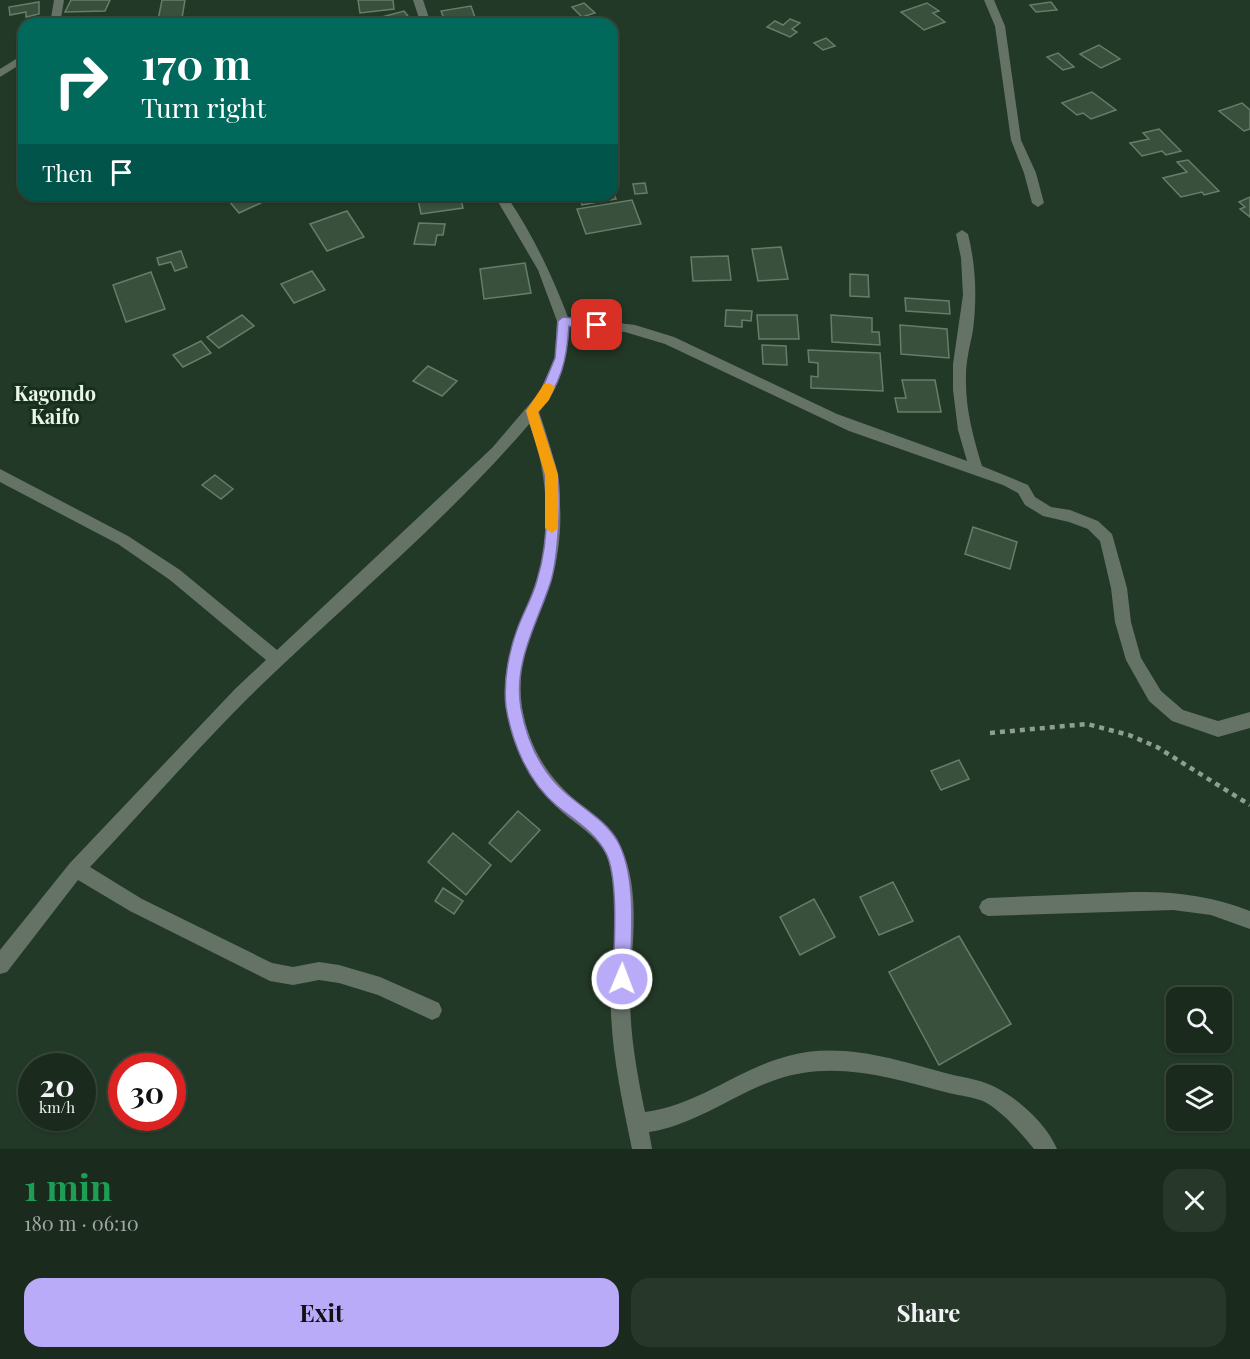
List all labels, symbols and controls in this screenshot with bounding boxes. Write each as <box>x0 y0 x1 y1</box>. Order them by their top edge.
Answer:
text: 170 m <box>141 35 251 91</box>
icon: right <box>42 42 120 120</box>
text: Turn right <box>141 89 266 125</box>
icon: arrive <box>105 156 138 189</box>
text: Then <box>42 158 93 188</box>
pin <box>571 299 622 350</box>
icon: arrive <box>580 308 613 341</box>
district label: Kagondo Kaifo <box>14 379 96 429</box>
position arrow <box>590 947 654 1011</box>
map controls <box>1166 987 1232 1131</box>
button: search <box>1166 987 1232 1053</box>
speed limit sign: 30 <box>108 1053 186 1131</box>
text: 20 <box>39 1065 75 1105</box>
button: layers <box>1166 1065 1232 1131</box>
text: km/h <box>39 1097 75 1117</box>
text: 1 min <box>24 1162 112 1210</box>
button: close <box>1163 1169 1226 1232</box>
text: 180 m · 06:10 <box>24 1209 139 1236</box>
button: Exit <box>24 1278 619 1347</box>
button: Share <box>631 1278 1226 1347</box>

